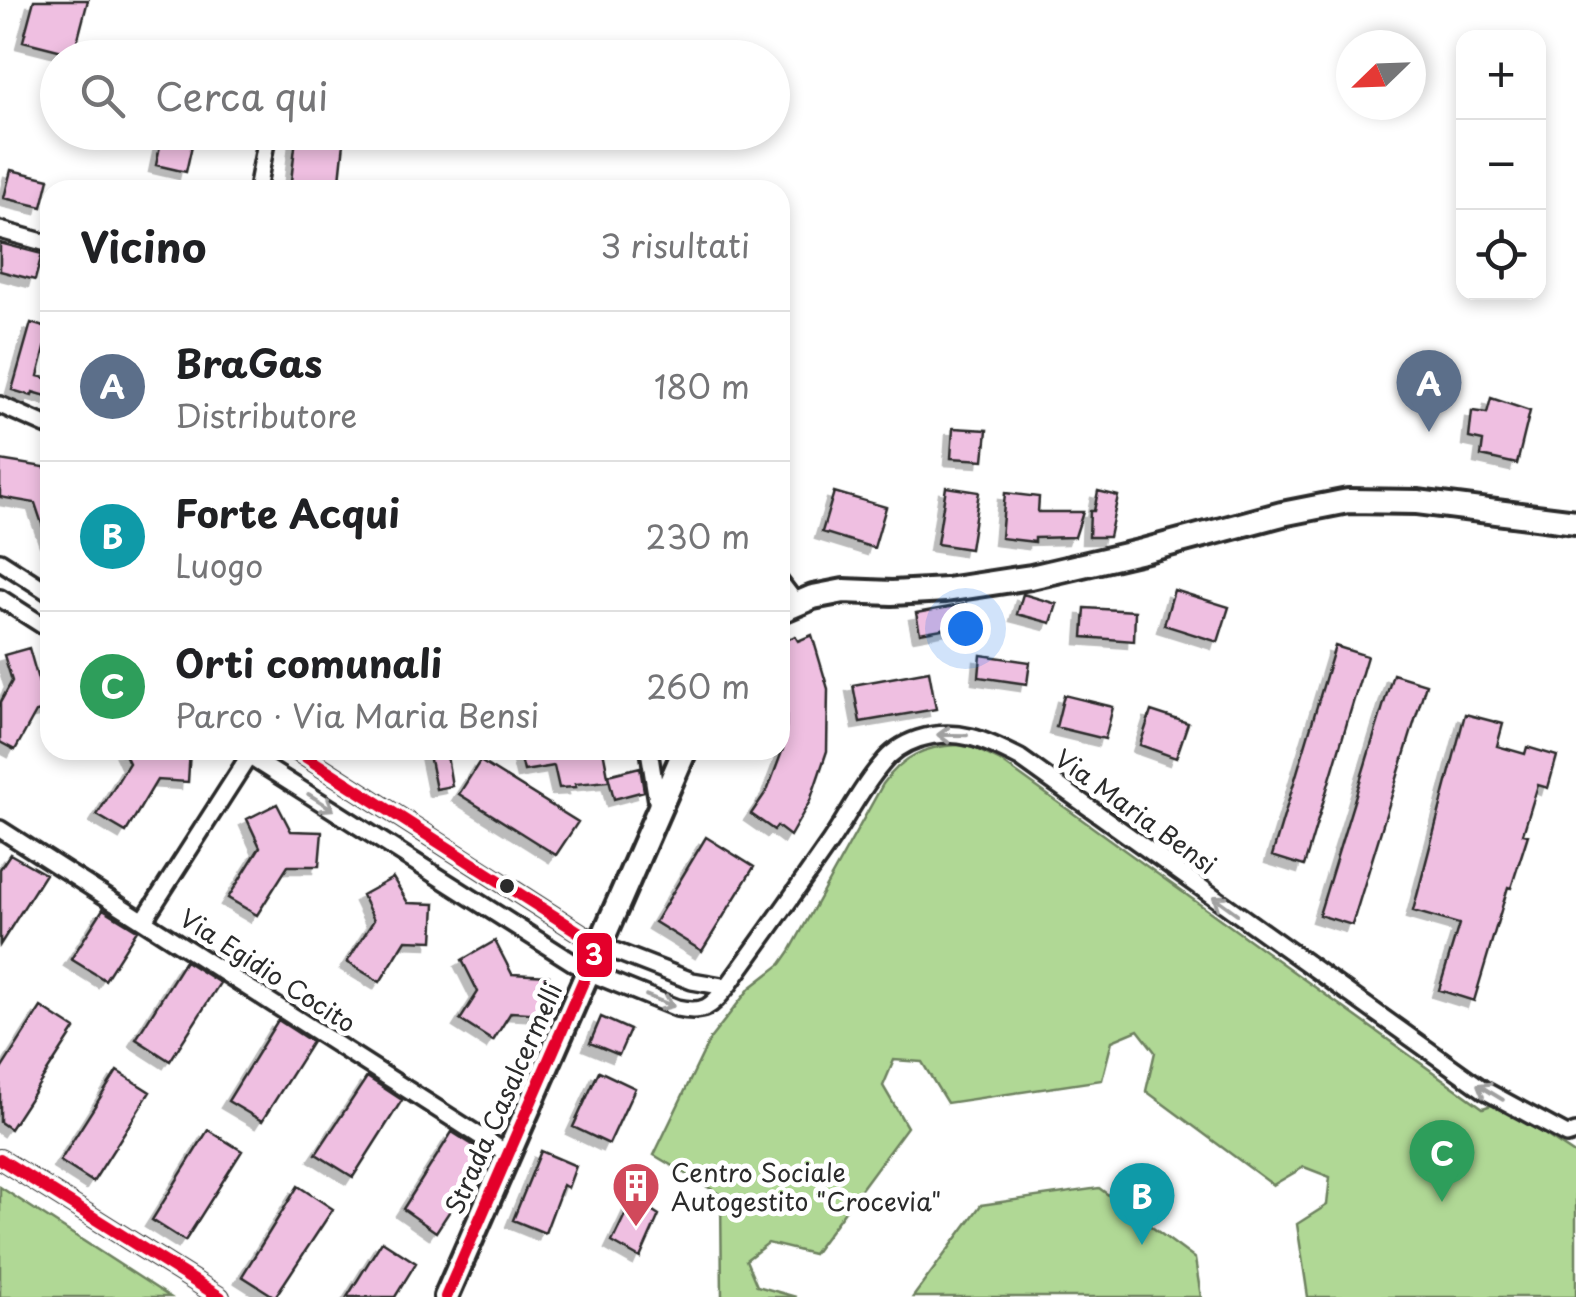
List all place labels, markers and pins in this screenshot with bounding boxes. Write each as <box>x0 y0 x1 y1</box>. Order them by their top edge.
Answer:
pin: A <box>1396 350 1462 432</box>
unlabelled marker <box>497 876 517 896</box>
pin: C <box>1410 1120 1474 1202</box>
place label: Centro Sociale Autogestito "Crocevia" <box>671 1153 941 1220</box>
building icon: Centro Sociale Autogestito "Crocevia" <box>610 1160 662 1228</box>
pin: B <box>1110 1162 1174 1245</box>

